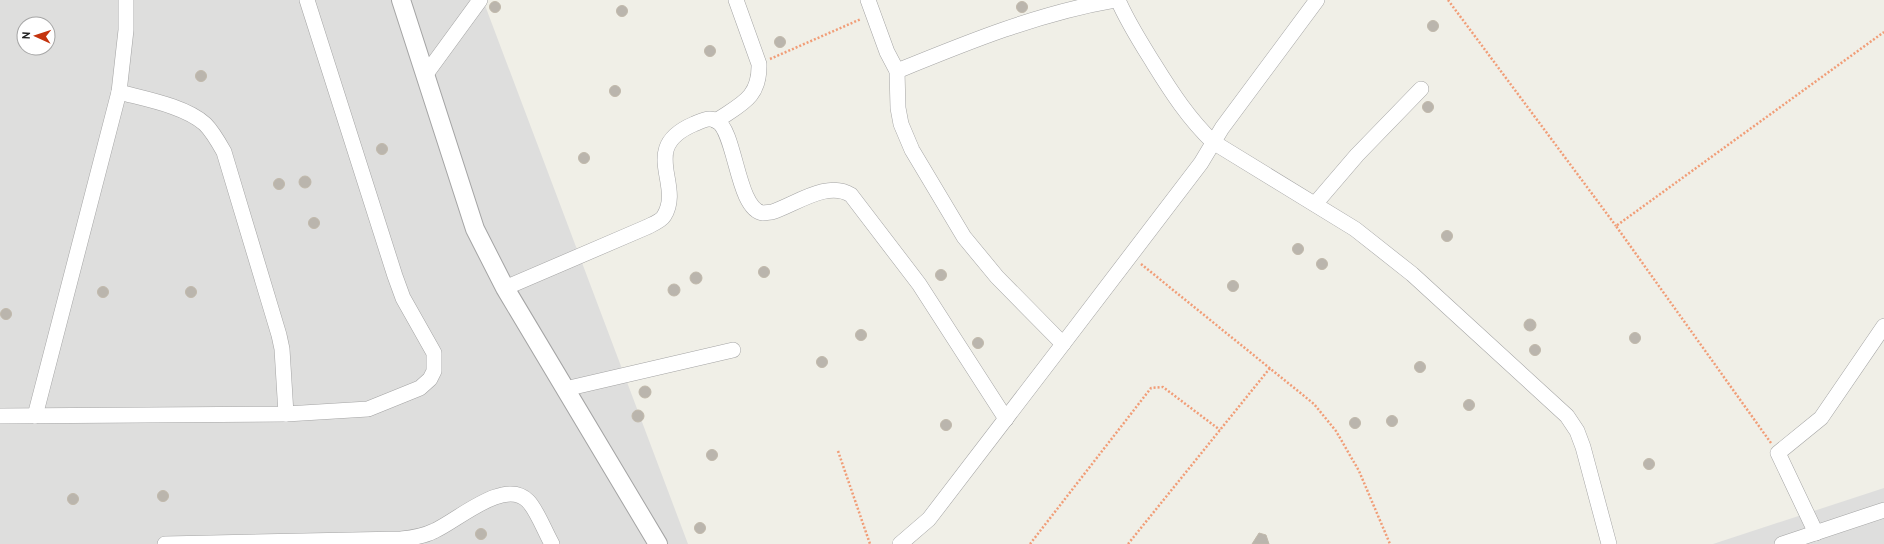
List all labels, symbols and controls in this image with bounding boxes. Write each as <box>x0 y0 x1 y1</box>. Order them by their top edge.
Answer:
north arrow <box>16 16 56 56</box>
text: N <box>19 31 33 39</box>

